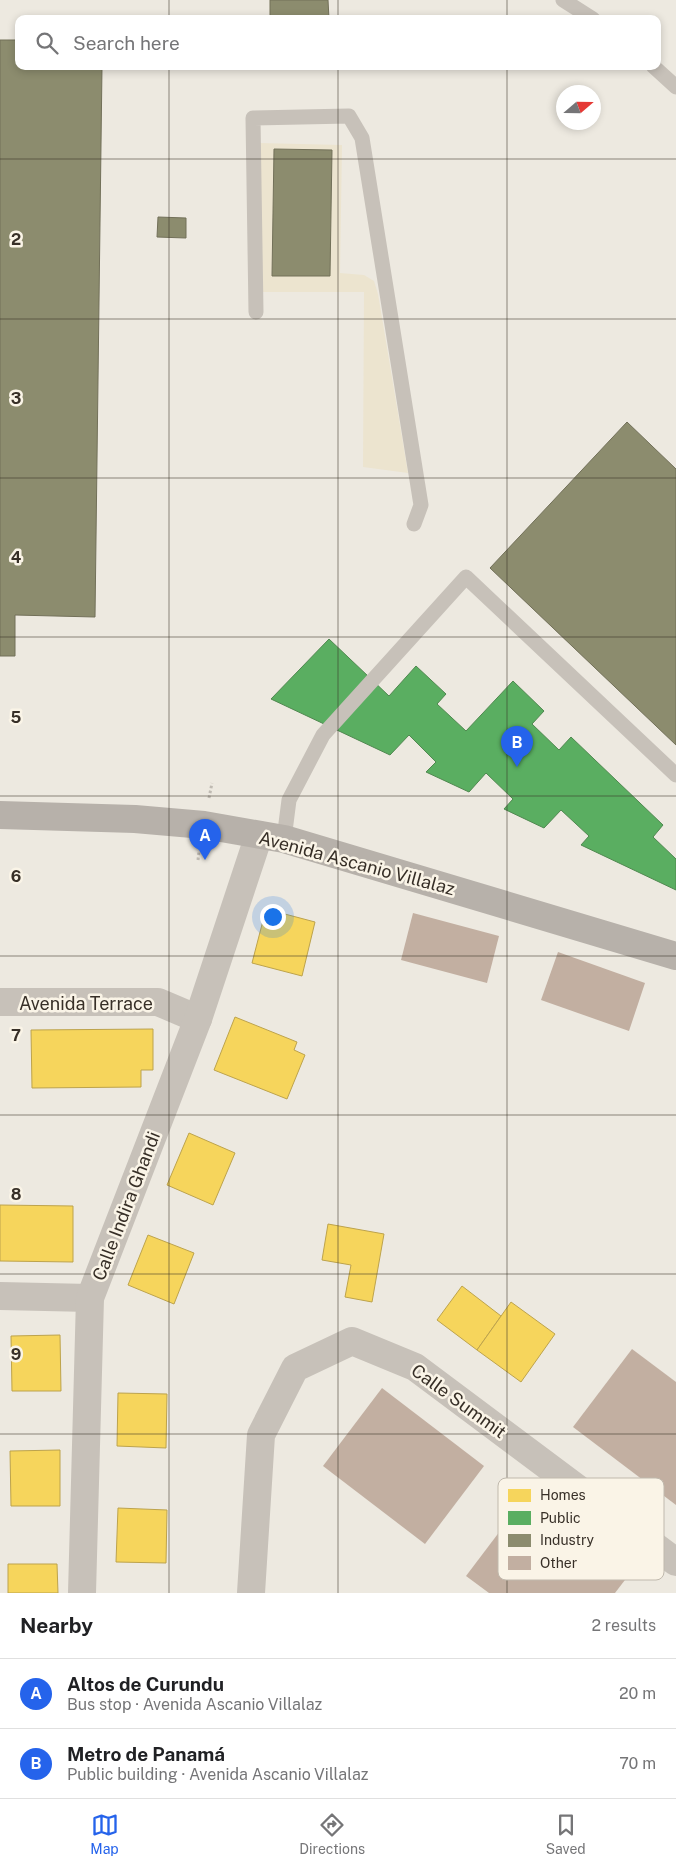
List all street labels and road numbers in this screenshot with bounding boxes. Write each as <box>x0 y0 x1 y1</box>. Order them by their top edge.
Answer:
street label: Avenida Ascanio Villalaz <box>257 827 457 899</box>
street label: Avenida Terrace <box>19 993 153 1014</box>
street label: Calle Indira Ghandi <box>88 1128 164 1284</box>
street label: Calle Summit <box>407 1360 511 1442</box>

